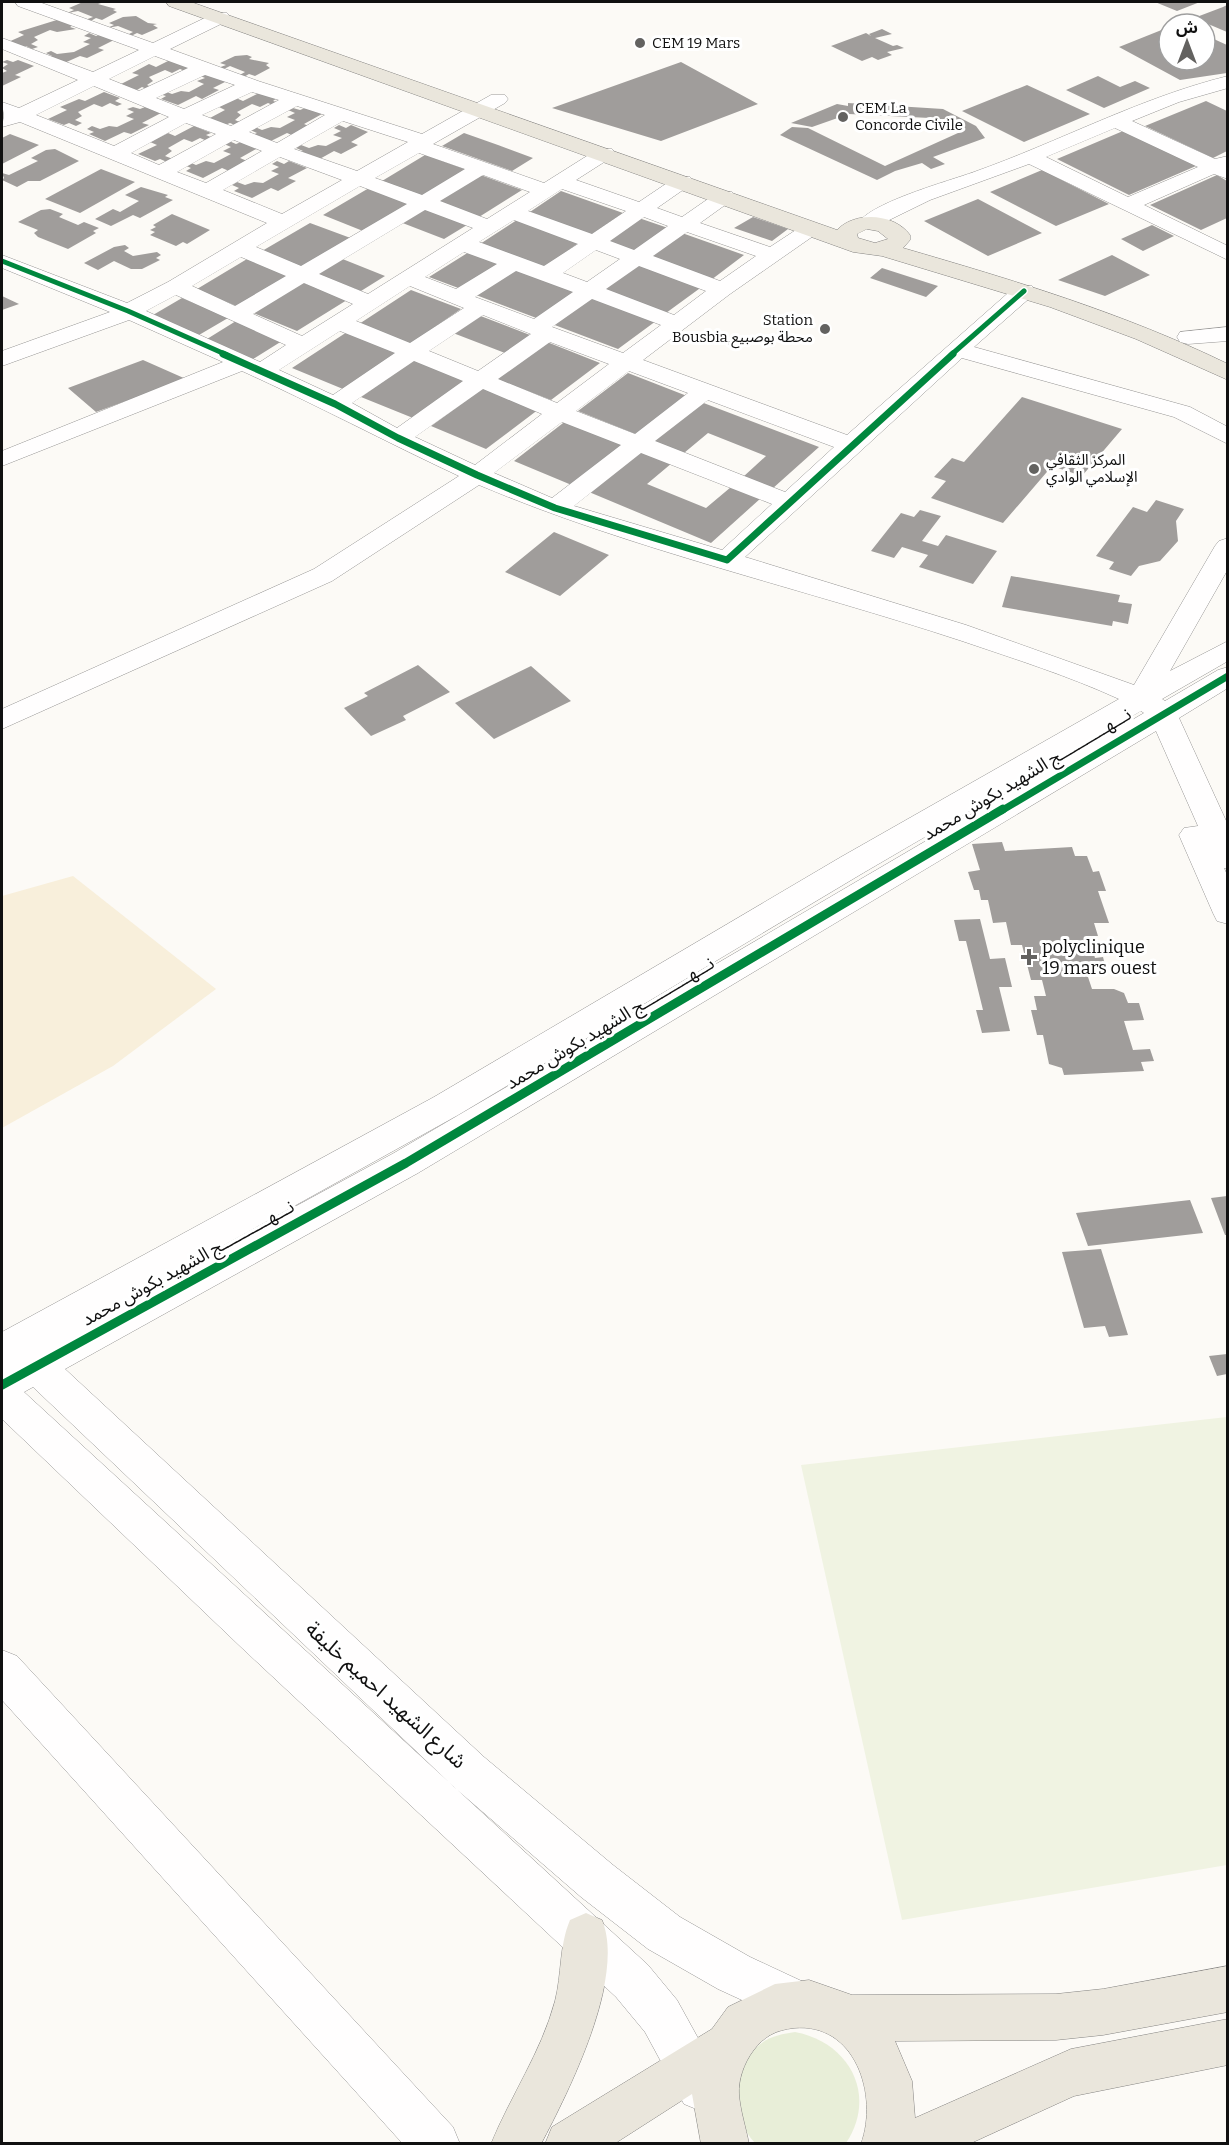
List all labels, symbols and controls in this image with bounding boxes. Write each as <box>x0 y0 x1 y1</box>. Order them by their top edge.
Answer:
north arrow <box>1157 12 1217 72</box>
text: ش <box>1176 18 1198 37</box>
place label: CEM 19 Mars <box>652 34 740 52</box>
marker: CEM 19 Mars <box>633 36 647 50</box>
place label: CEM La Concorde Civile <box>855 99 963 134</box>
marker: CEM La Concorde Civile <box>836 110 850 124</box>
place label: Station Bousbia,محطة بوصبيع <box>672 311 813 349</box>
marker: Station Bousbia,محطة بوصبيع <box>818 322 832 336</box>
place label: المركز الثقافي الإسلامي الوادي <box>1046 451 1138 488</box>
marker: المركز الثقافي الإسلامي الوادي <box>1027 462 1041 476</box>
street label: نـــهـــــــــــج الشهيد بكوش محمد <box>919 703 1136 847</box>
place label: polyclinique 19 mars ouest <box>1042 936 1157 979</box>
marker: polyclinique 19 mars ouest <box>1020 948 1038 966</box>
street label: نـــهـــــــــــج الشهيد بكوش محمد <box>502 952 719 1096</box>
street label: نـــهـــــــــــج الشهيد بكوش محمد <box>78 1195 299 1332</box>
street label: شارع الشهيد احميم خليفة <box>299 1616 472 1776</box>

